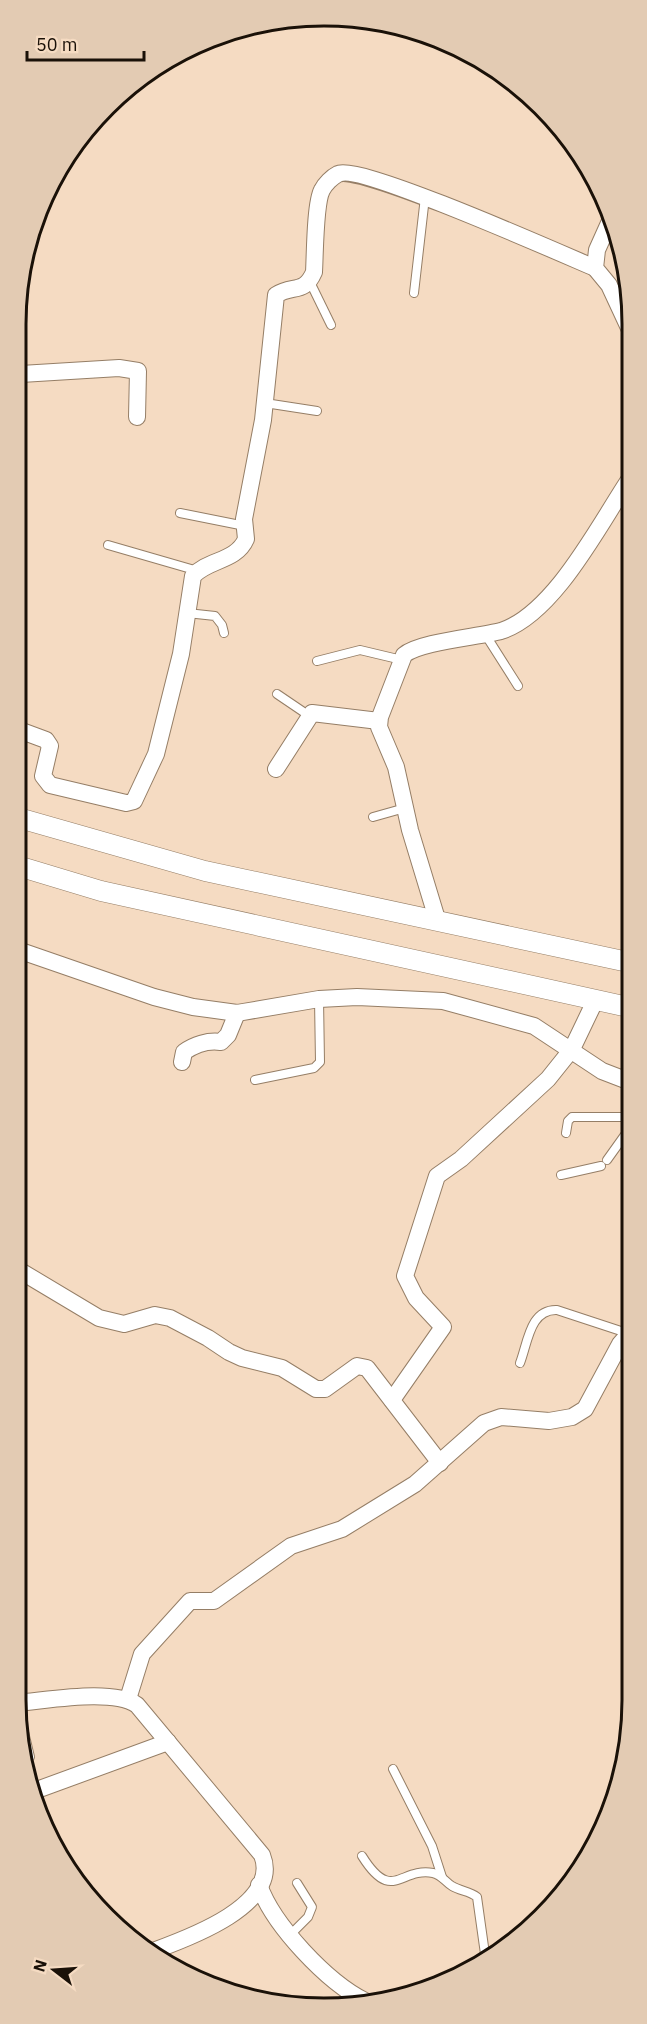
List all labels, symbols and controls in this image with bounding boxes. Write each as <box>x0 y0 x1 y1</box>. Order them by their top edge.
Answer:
scale bar <box>27 24 144 62</box>
text: 50 m <box>36 33 78 56</box>
north arrow <box>24 1940 84 2000</box>
text: N <box>28 1957 51 1974</box>

